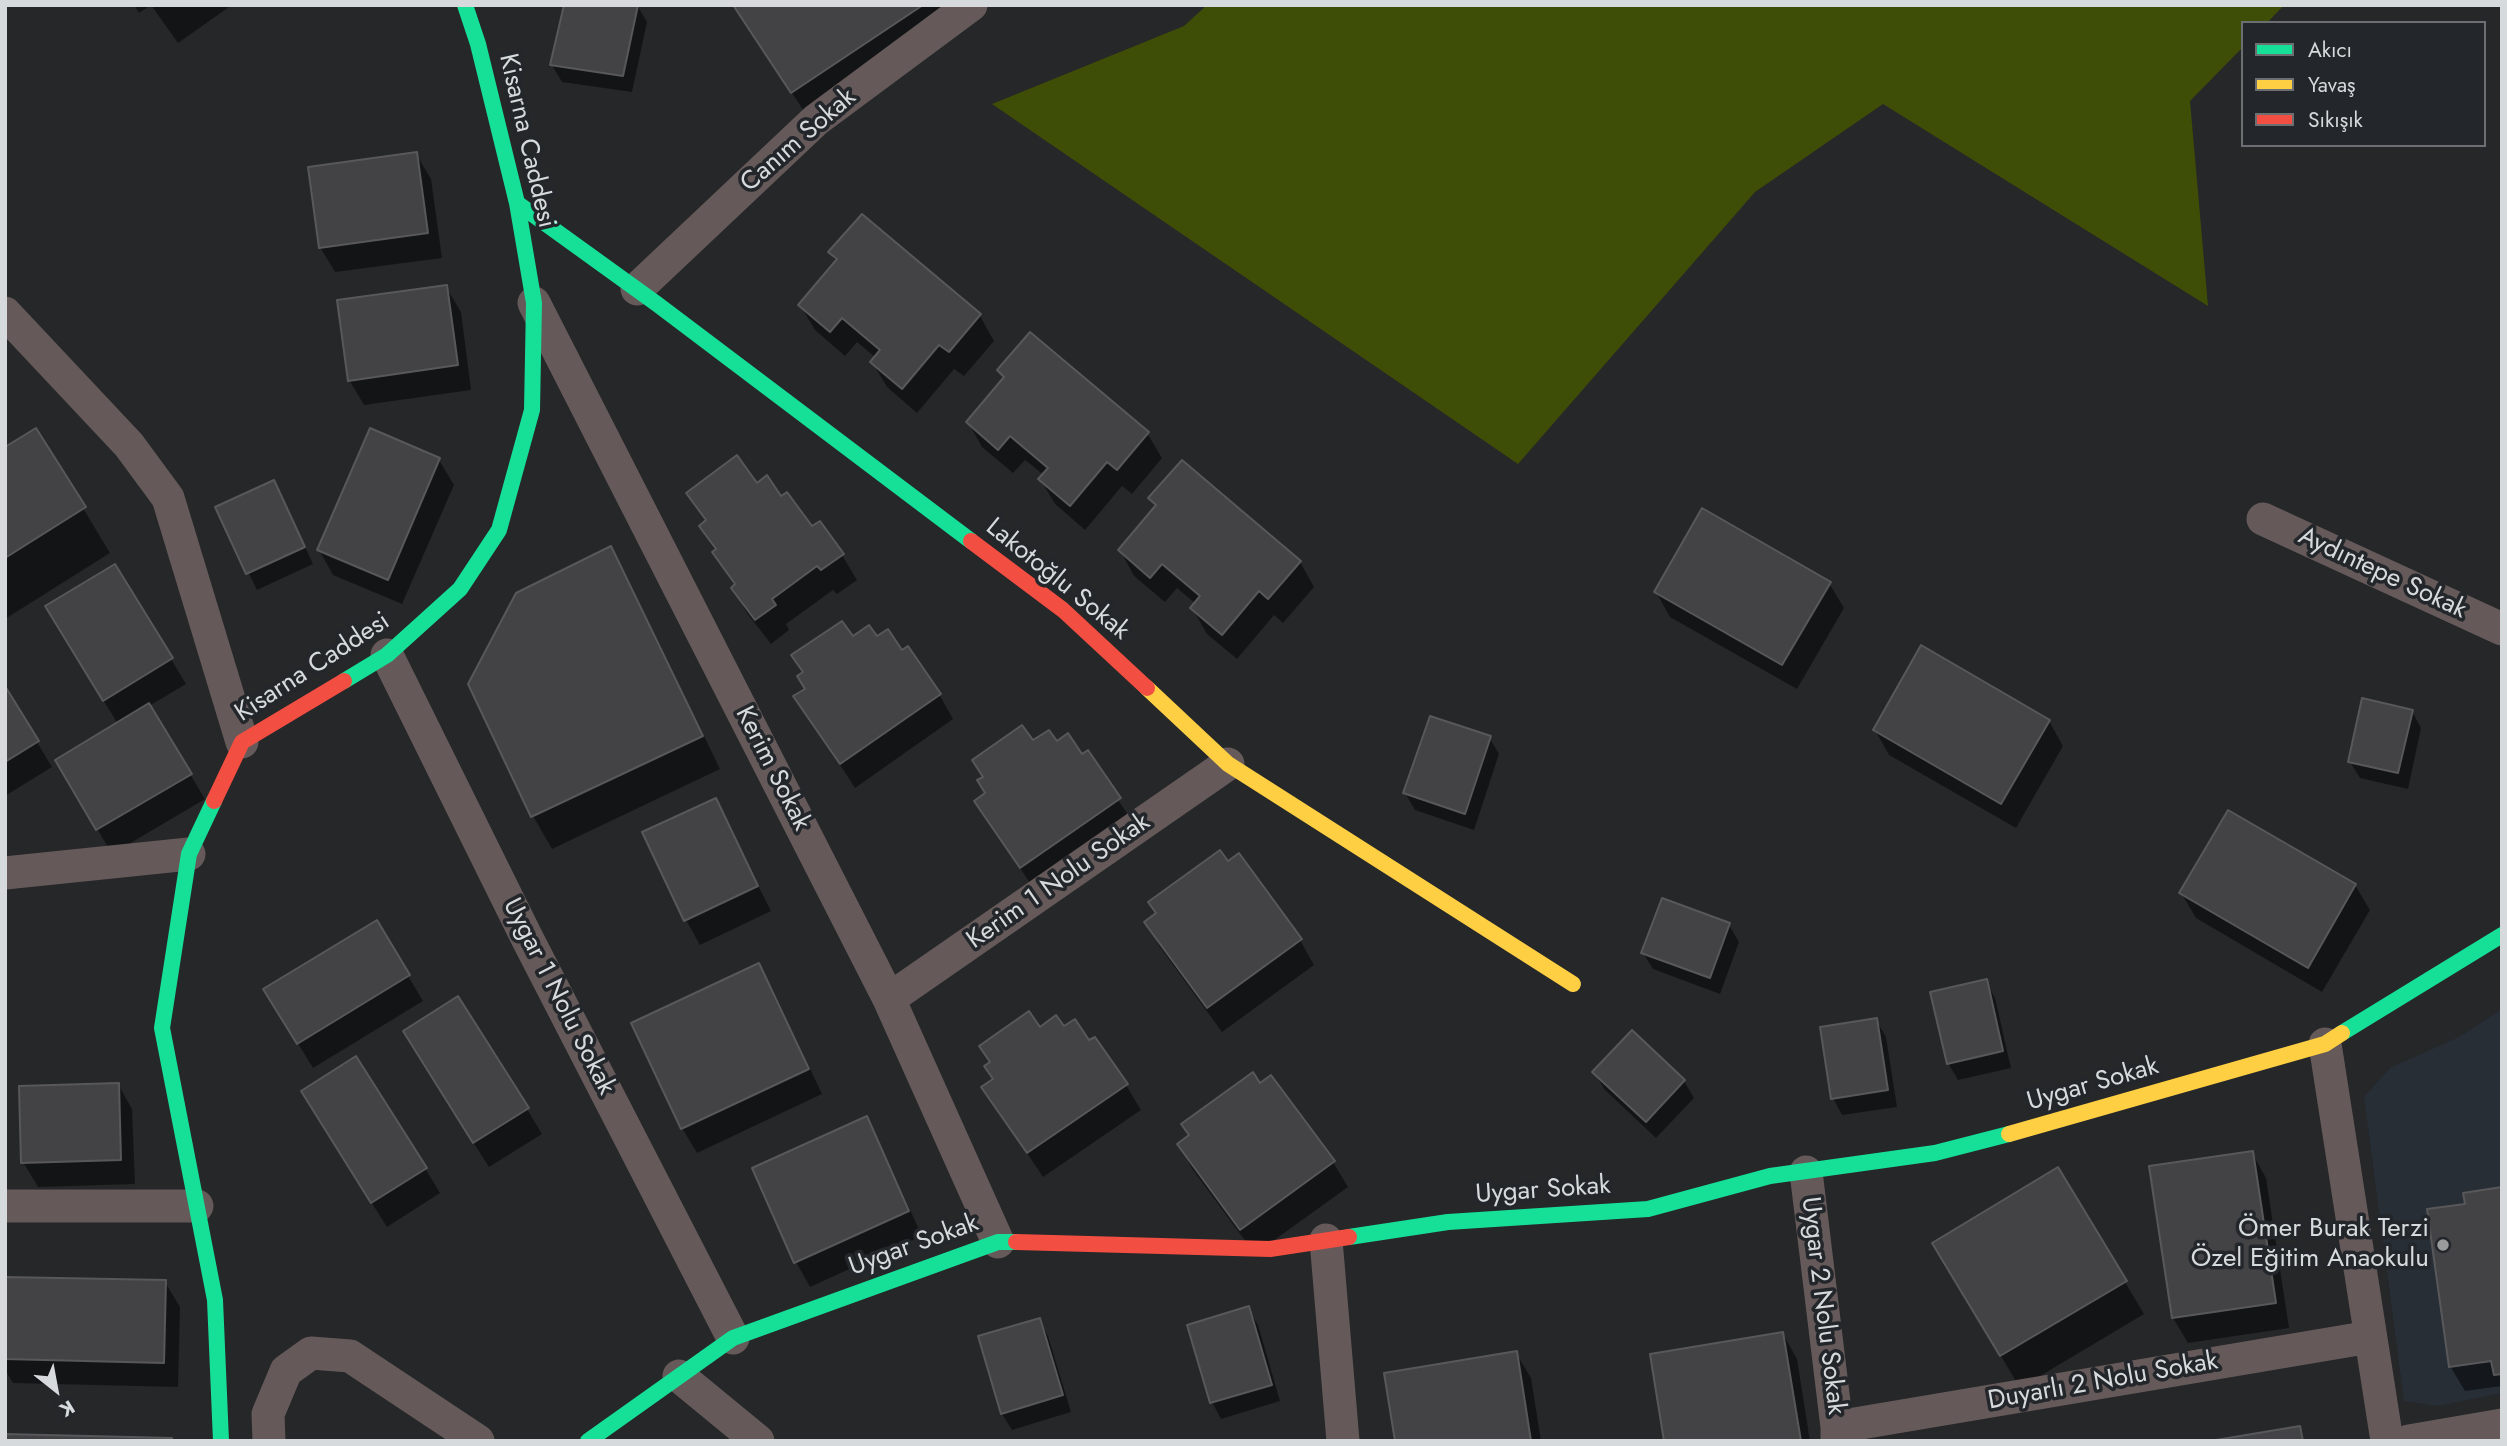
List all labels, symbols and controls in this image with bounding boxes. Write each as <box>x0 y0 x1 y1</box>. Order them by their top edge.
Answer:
legend <box>2241 21 2486 147</box>
text: Akıcı <box>2308 35 2352 65</box>
street label: Kisarna Caddesi <box>491 51 561 231</box>
text: Yavaş <box>2308 70 2355 100</box>
street label: Canım Sokak <box>735 82 863 200</box>
text: Sıkışık <box>2308 105 2363 135</box>
street label: Lakotoğlu Sokak <box>979 513 1135 647</box>
street label: Aydıntepe Sokak <box>2293 521 2471 627</box>
street label: Kisarna Caddesi <box>230 606 396 730</box>
street label: Kerim Sokak <box>727 702 817 836</box>
street label: Kerim 1 Nolu Sokak <box>962 807 1156 957</box>
street label: Uygar 1 Nolu Sokak <box>495 893 621 1101</box>
street label: Uygar Sokak <box>2024 1051 2162 1119</box>
street label: Uygar Sokak <box>1474 1171 1612 1211</box>
street label: Uygar 2 Nolu Sokak <box>1793 1195 1851 1417</box>
street label: Uygar Sokak <box>845 1208 983 1284</box>
place label: Ömer Burak Terzi Özel Eğitim Anaokulu <box>2191 1214 2429 1276</box>
marker: Ömer Burak Terzi Özel Eğitim Anaokulu <box>2435 1237 2451 1253</box>
street label: Duyarlı 2 Nolu Sokak <box>1986 1346 2220 1418</box>
north arrow <box>21 1355 91 1425</box>
text: K <box>54 1393 80 1423</box>

